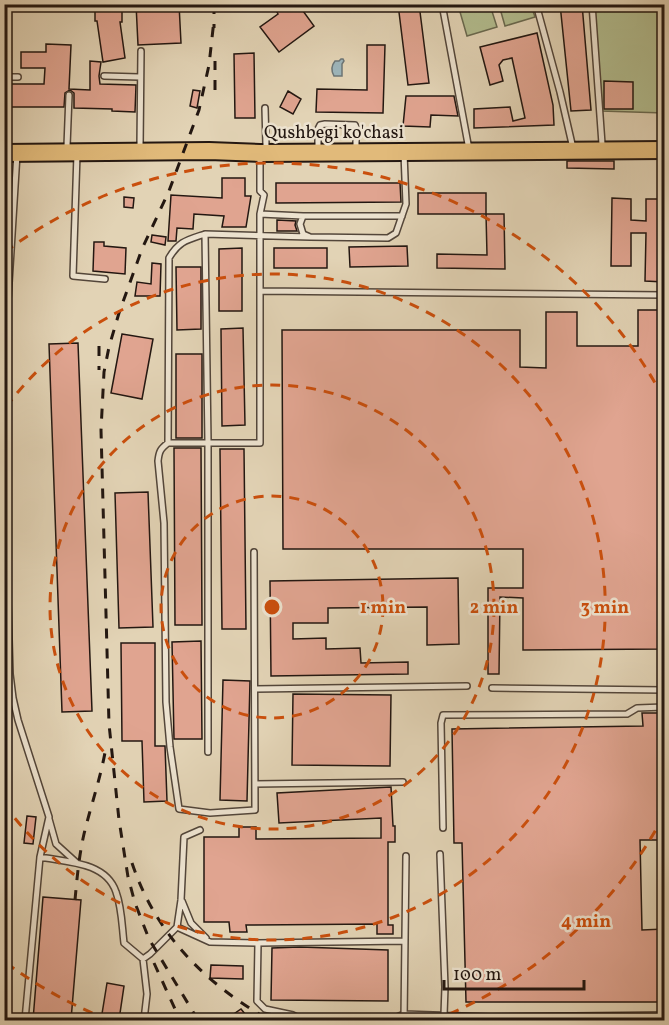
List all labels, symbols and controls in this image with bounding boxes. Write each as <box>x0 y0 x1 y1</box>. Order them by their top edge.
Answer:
street label: Qushbegi ko'chasi <box>264 121 404 146</box>
text: 1 min <box>360 596 406 621</box>
text: 2 min <box>470 596 518 621</box>
text: 3 min <box>581 596 629 621</box>
centre of rings <box>262 597 282 617</box>
text: 4 min <box>561 910 611 935</box>
scale bar <box>444 953 584 991</box>
text: 100 m <box>453 963 502 988</box>

